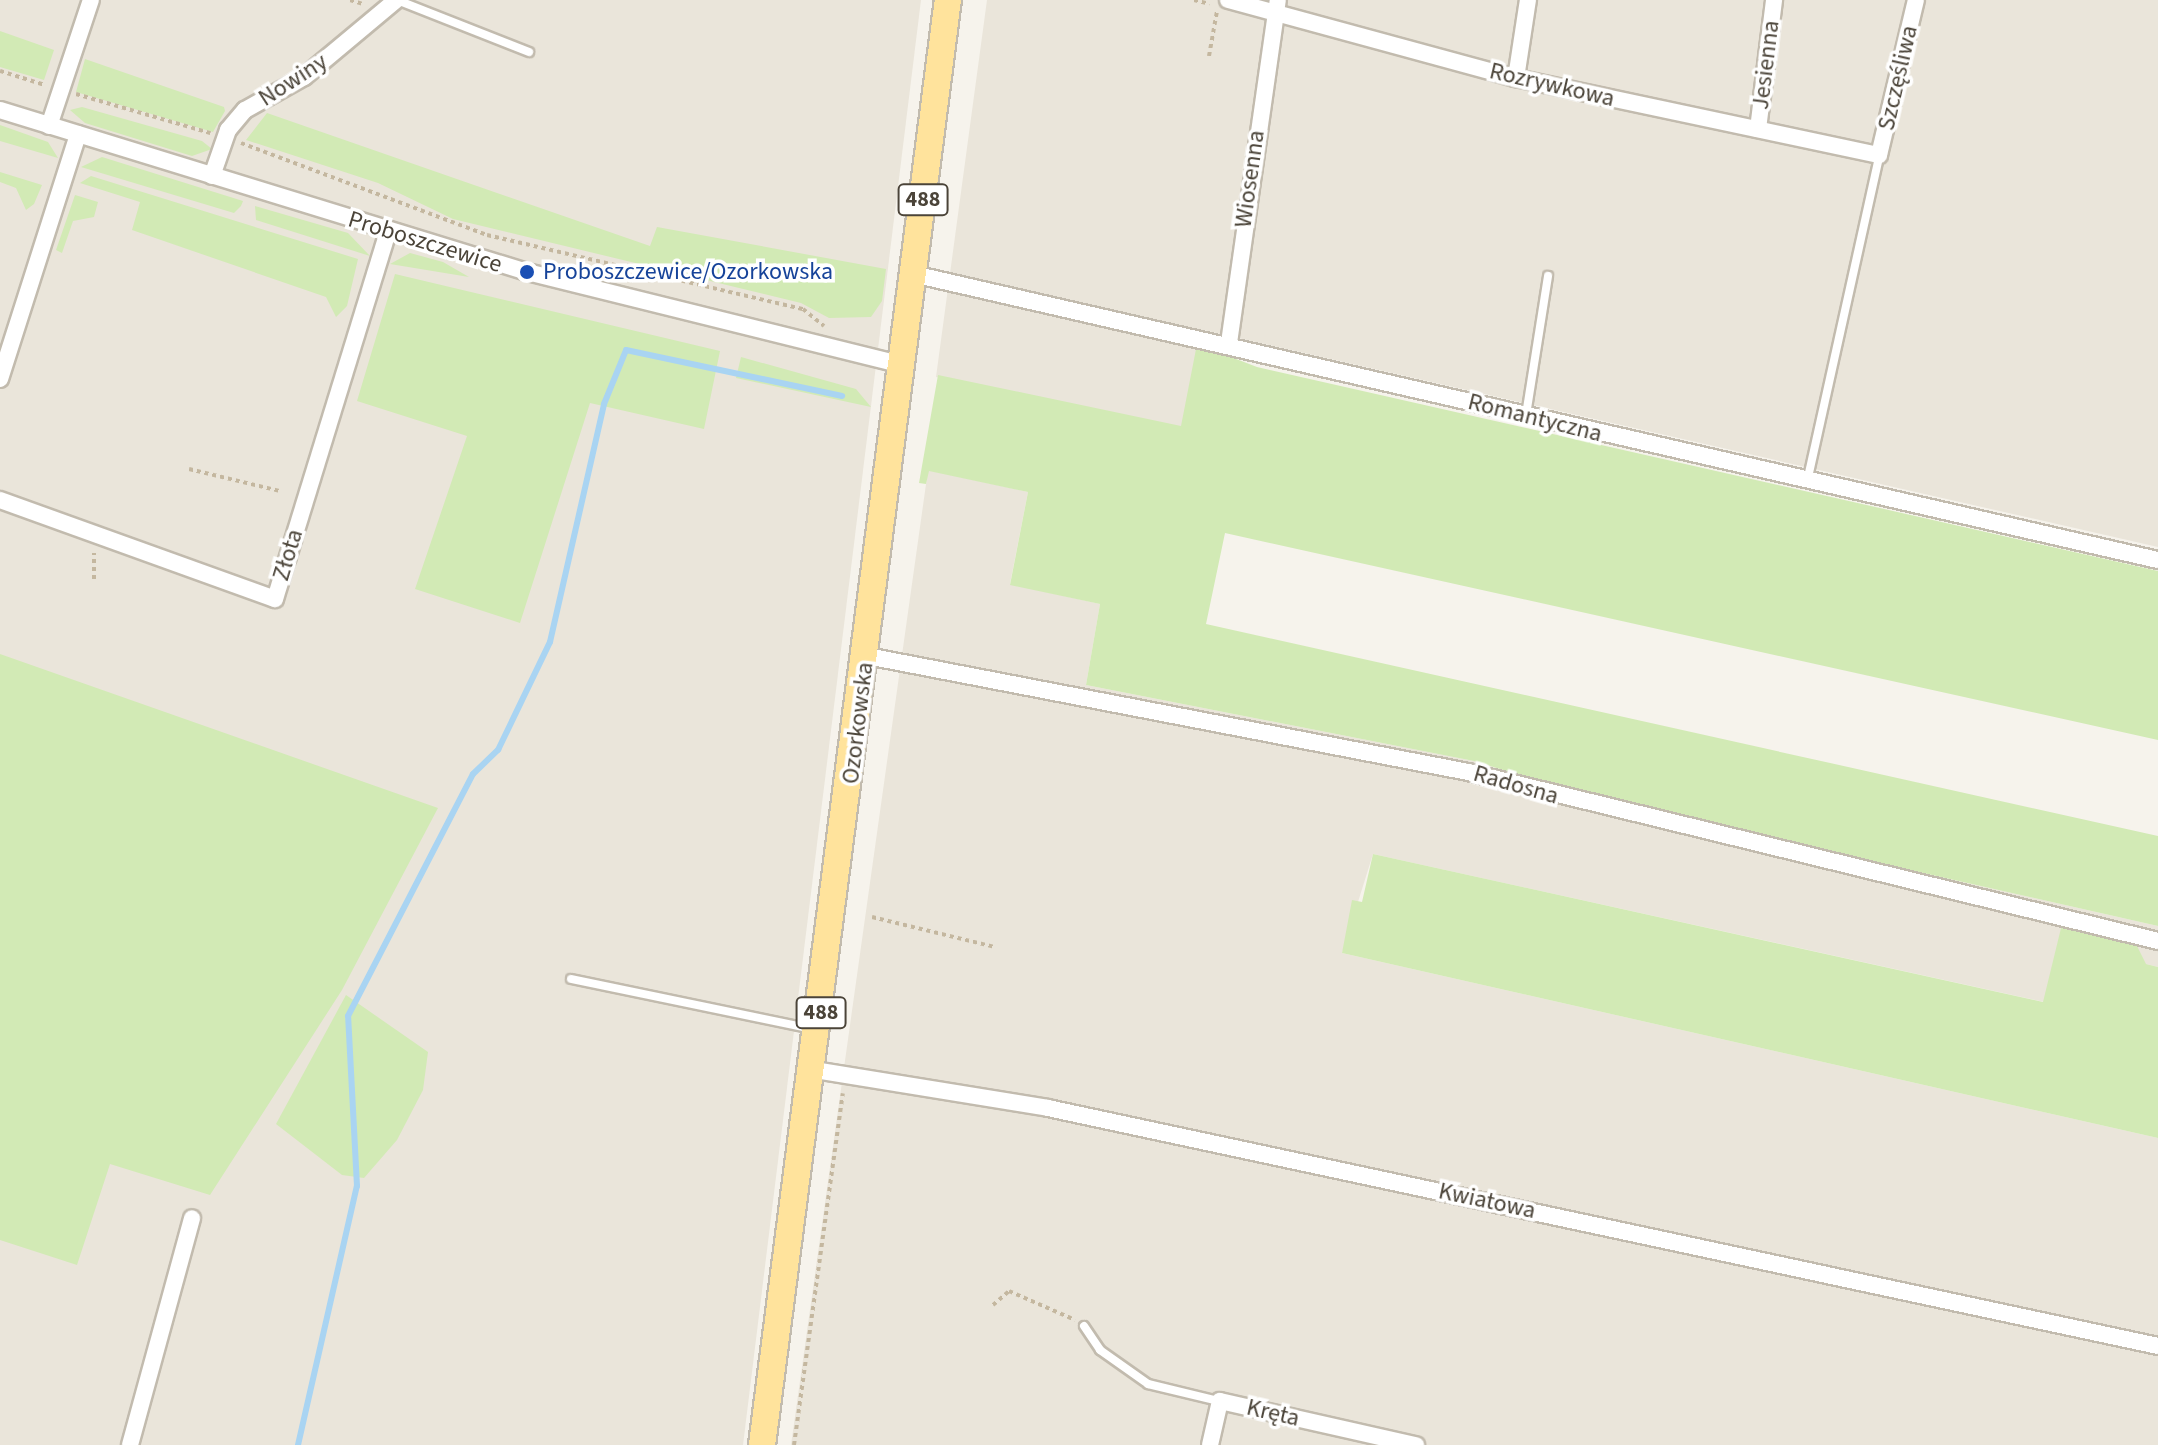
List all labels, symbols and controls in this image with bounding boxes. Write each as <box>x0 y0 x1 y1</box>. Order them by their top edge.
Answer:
street label: Jesienna <box>1746 19 1786 111</box>
street label: Szczęśliwa <box>1872 23 1924 133</box>
street label: Nowiny <box>253 47 333 113</box>
street label: Rozrywkowa <box>1487 57 1617 113</box>
street label: Wiosenna <box>1229 128 1271 230</box>
road number: 488 <box>897 182 949 218</box>
street label: Proboszczewice <box>345 205 505 279</box>
place label: Proboszczewice/Ozorkowska <box>543 258 833 286</box>
marker: Proboszczewice/Ozorkowska <box>518 263 536 281</box>
street label: Romantyczna <box>1465 387 1605 449</box>
street label: Złota <box>267 526 309 584</box>
street label: Ozorkowska <box>836 660 880 786</box>
street label: Radosna <box>1470 759 1562 811</box>
road number: 488 <box>795 995 847 1031</box>
street label: Kwiatowa <box>1436 1177 1538 1225</box>
street label: Kręta <box>1244 1393 1302 1433</box>

